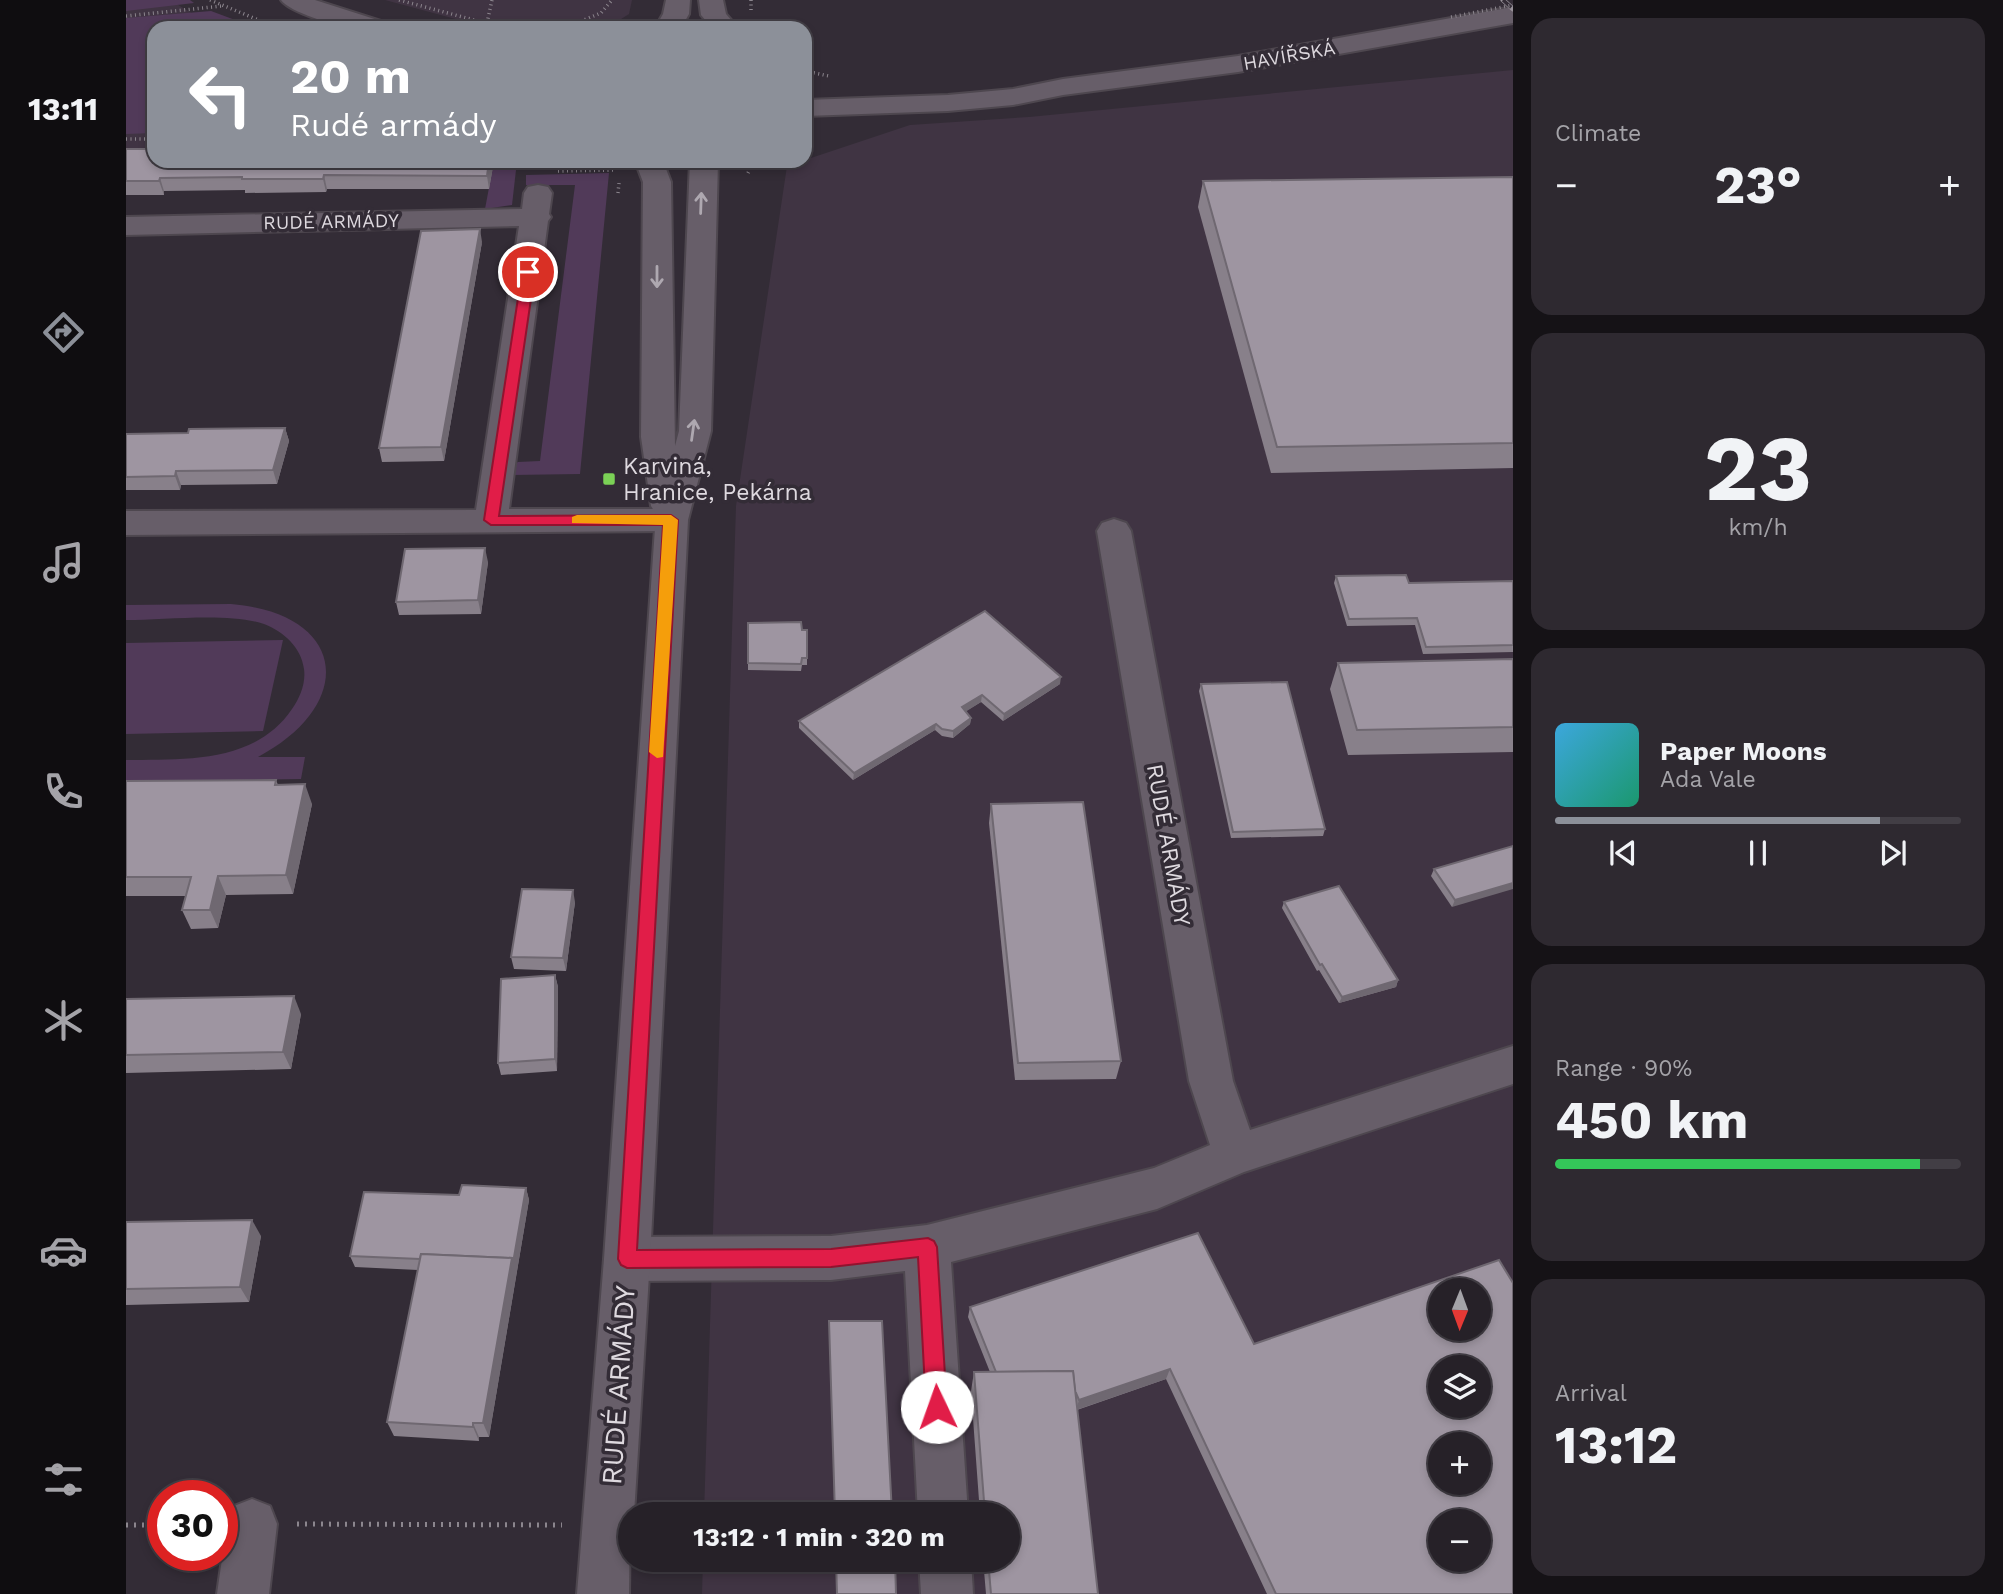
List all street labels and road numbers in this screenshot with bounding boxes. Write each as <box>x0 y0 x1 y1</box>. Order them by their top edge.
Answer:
street label: HAVÍŘSKÁ <box>1241 36 1337 75</box>
street label: RUDÉ ARMÁDY <box>263 209 399 234</box>
street label: RUDÉ ARMÁDY <box>1141 762 1196 928</box>
street label: RUDÉ ARMÁDY <box>595 1284 642 1486</box>

